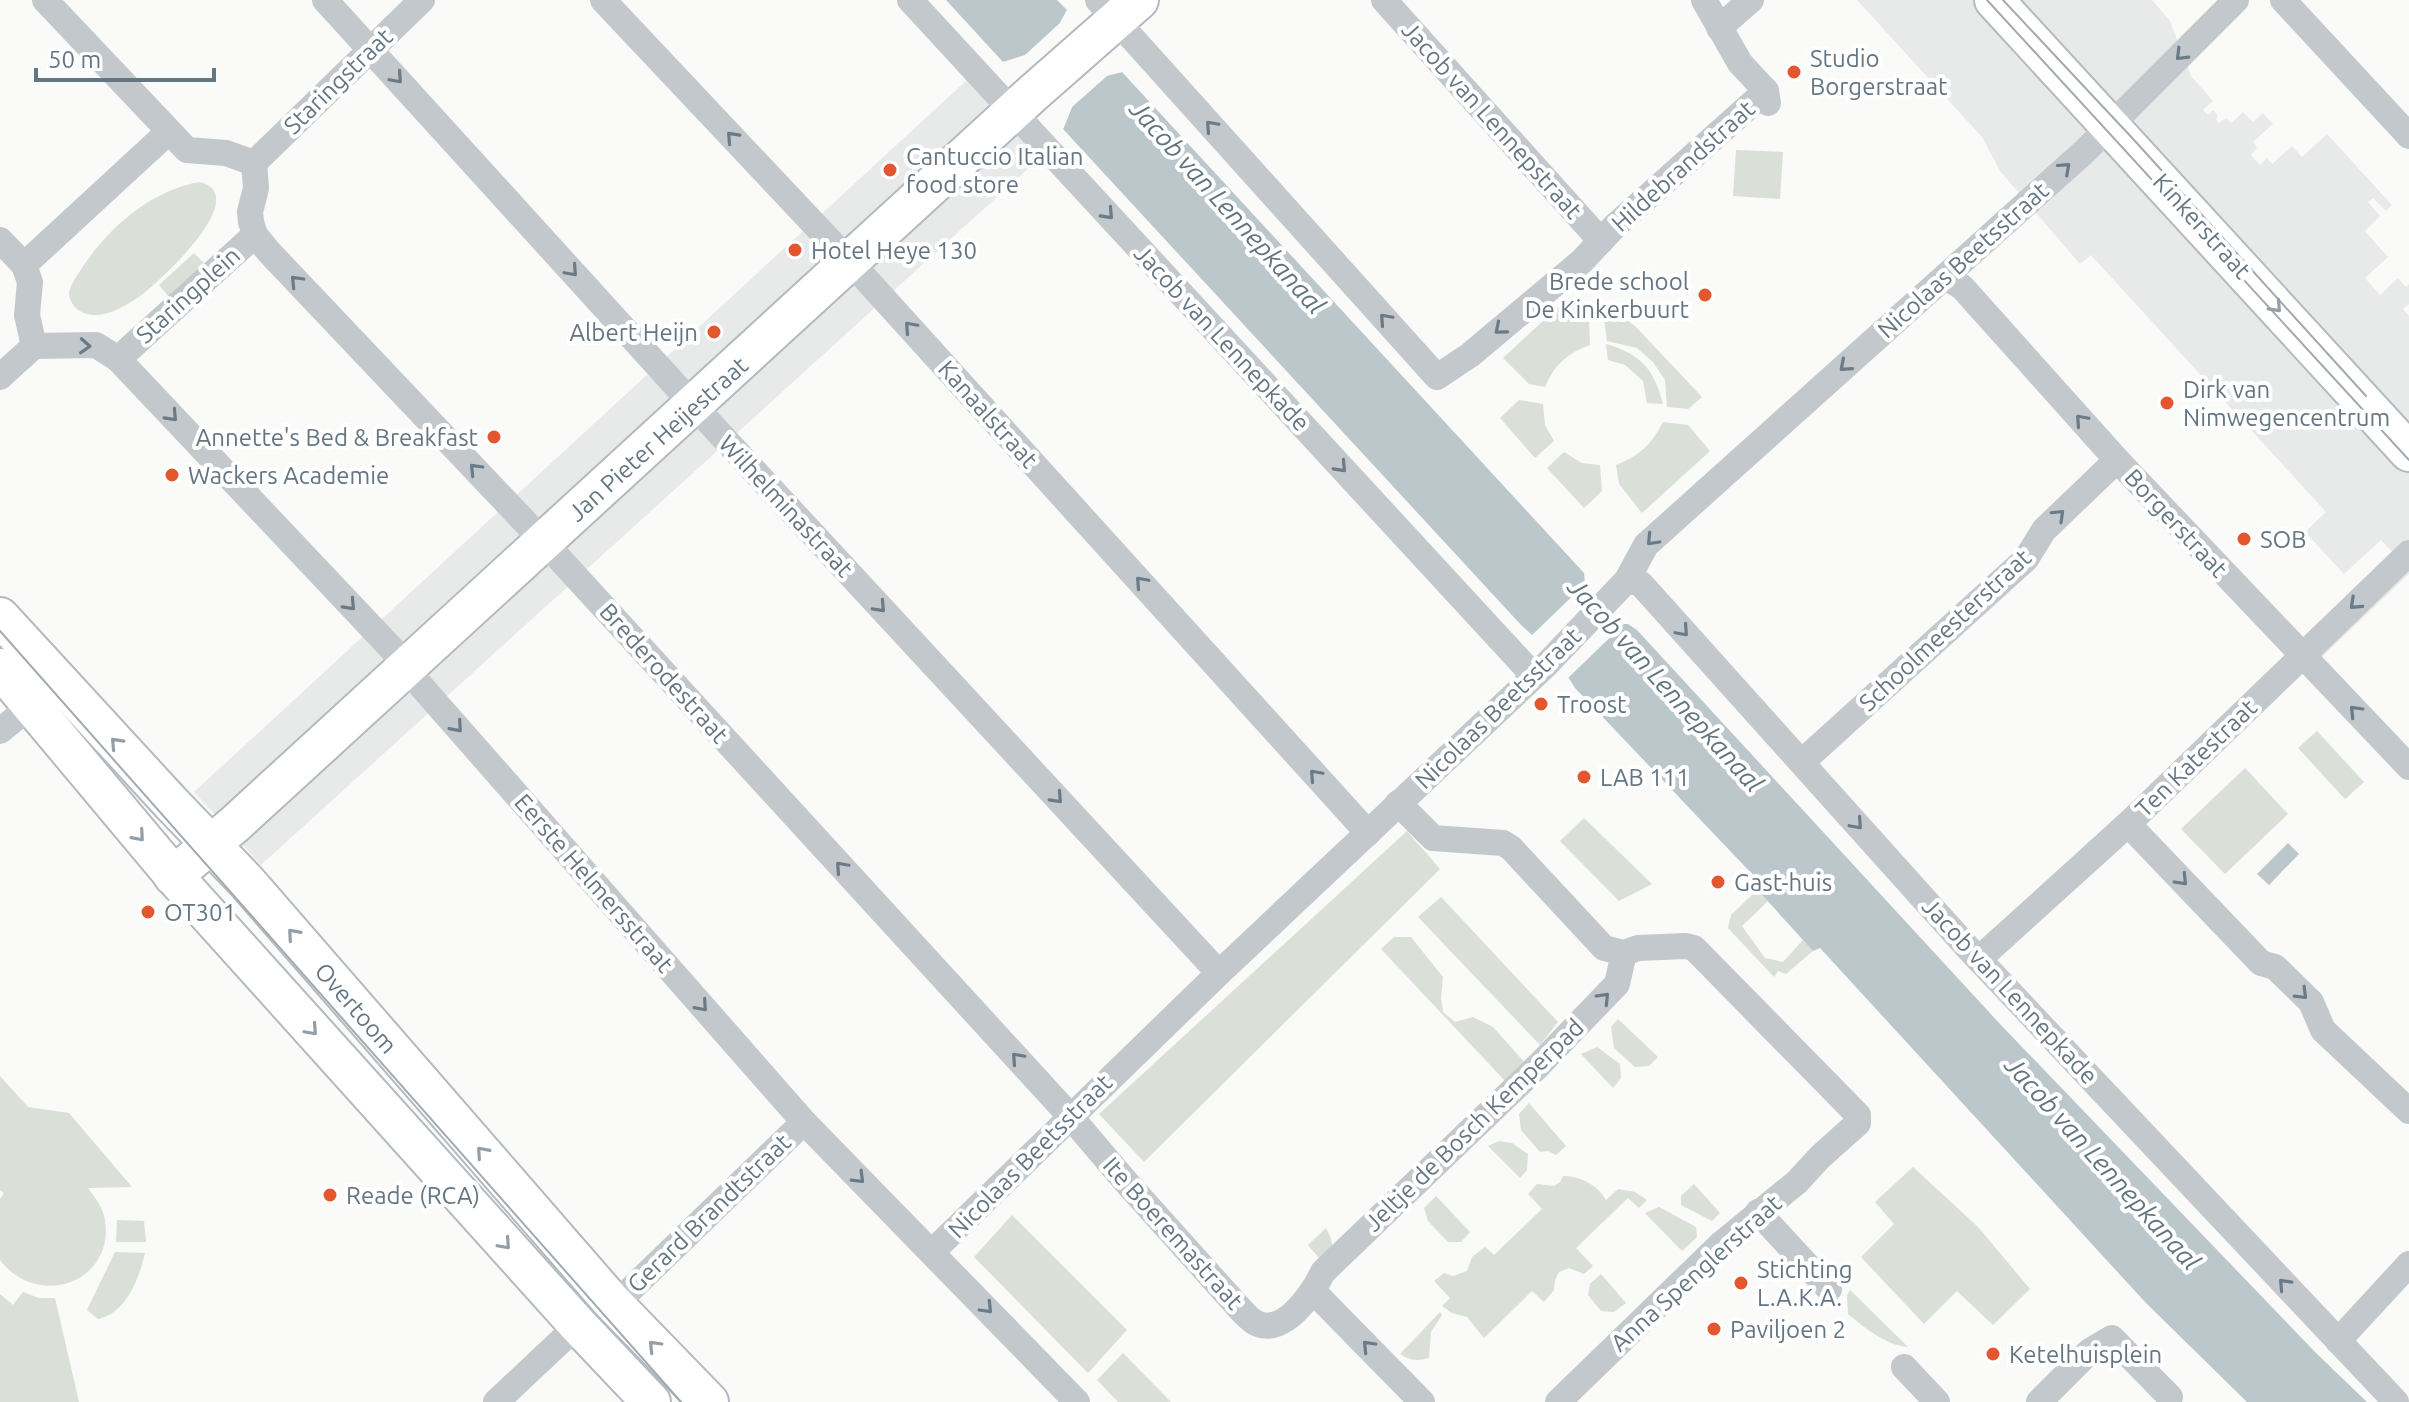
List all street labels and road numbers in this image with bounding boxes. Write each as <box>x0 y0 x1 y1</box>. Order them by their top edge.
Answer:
street label: Jacob van Lennepstraat <box>1397 16 1588 224</box>
street label: Staringstraat <box>278 22 398 139</box>
street label: Hildebrandstraat <box>1606 95 1760 237</box>
street label: Kinkerstraat <box>2148 168 2256 284</box>
street label: Nicolaas Beetsstraat <box>1872 176 2054 344</box>
street label: Jacob van Lennepkade <box>1129 240 1315 436</box>
street label: Staringplein <box>131 242 245 348</box>
street label: Jan Pieter Heijestraat <box>563 351 754 527</box>
street label: Kanaalstraat <box>933 355 1043 473</box>
street label: Wilhelminastraat <box>714 430 859 583</box>
street label: Borgerstraat <box>2119 464 2233 583</box>
street label: Schoolmeesterstraat <box>1854 543 2037 716</box>
street label: Brederodestraat <box>594 598 734 749</box>
street label: Nicolaas Beetsstraat <box>1410 622 1587 794</box>
street label: Ten Katestraat <box>2130 693 2262 822</box>
street label: Eerste Helmersstraat <box>509 788 679 978</box>
street label: Jacob van Lennepkade <box>1917 893 2103 1089</box>
street label: Overtoom <box>309 957 403 1059</box>
street label: Jeltje de Bosch Kemperpad <box>1359 1013 1589 1237</box>
street label: Nicolaas Beetsstraat <box>943 1068 1118 1243</box>
street label: Gerard Brandtstraat <box>622 1128 796 1298</box>
street label: Ite Boeremastraat <box>1098 1151 1249 1315</box>
street label: Anna Spenglerstraat <box>1605 1189 1787 1357</box>

